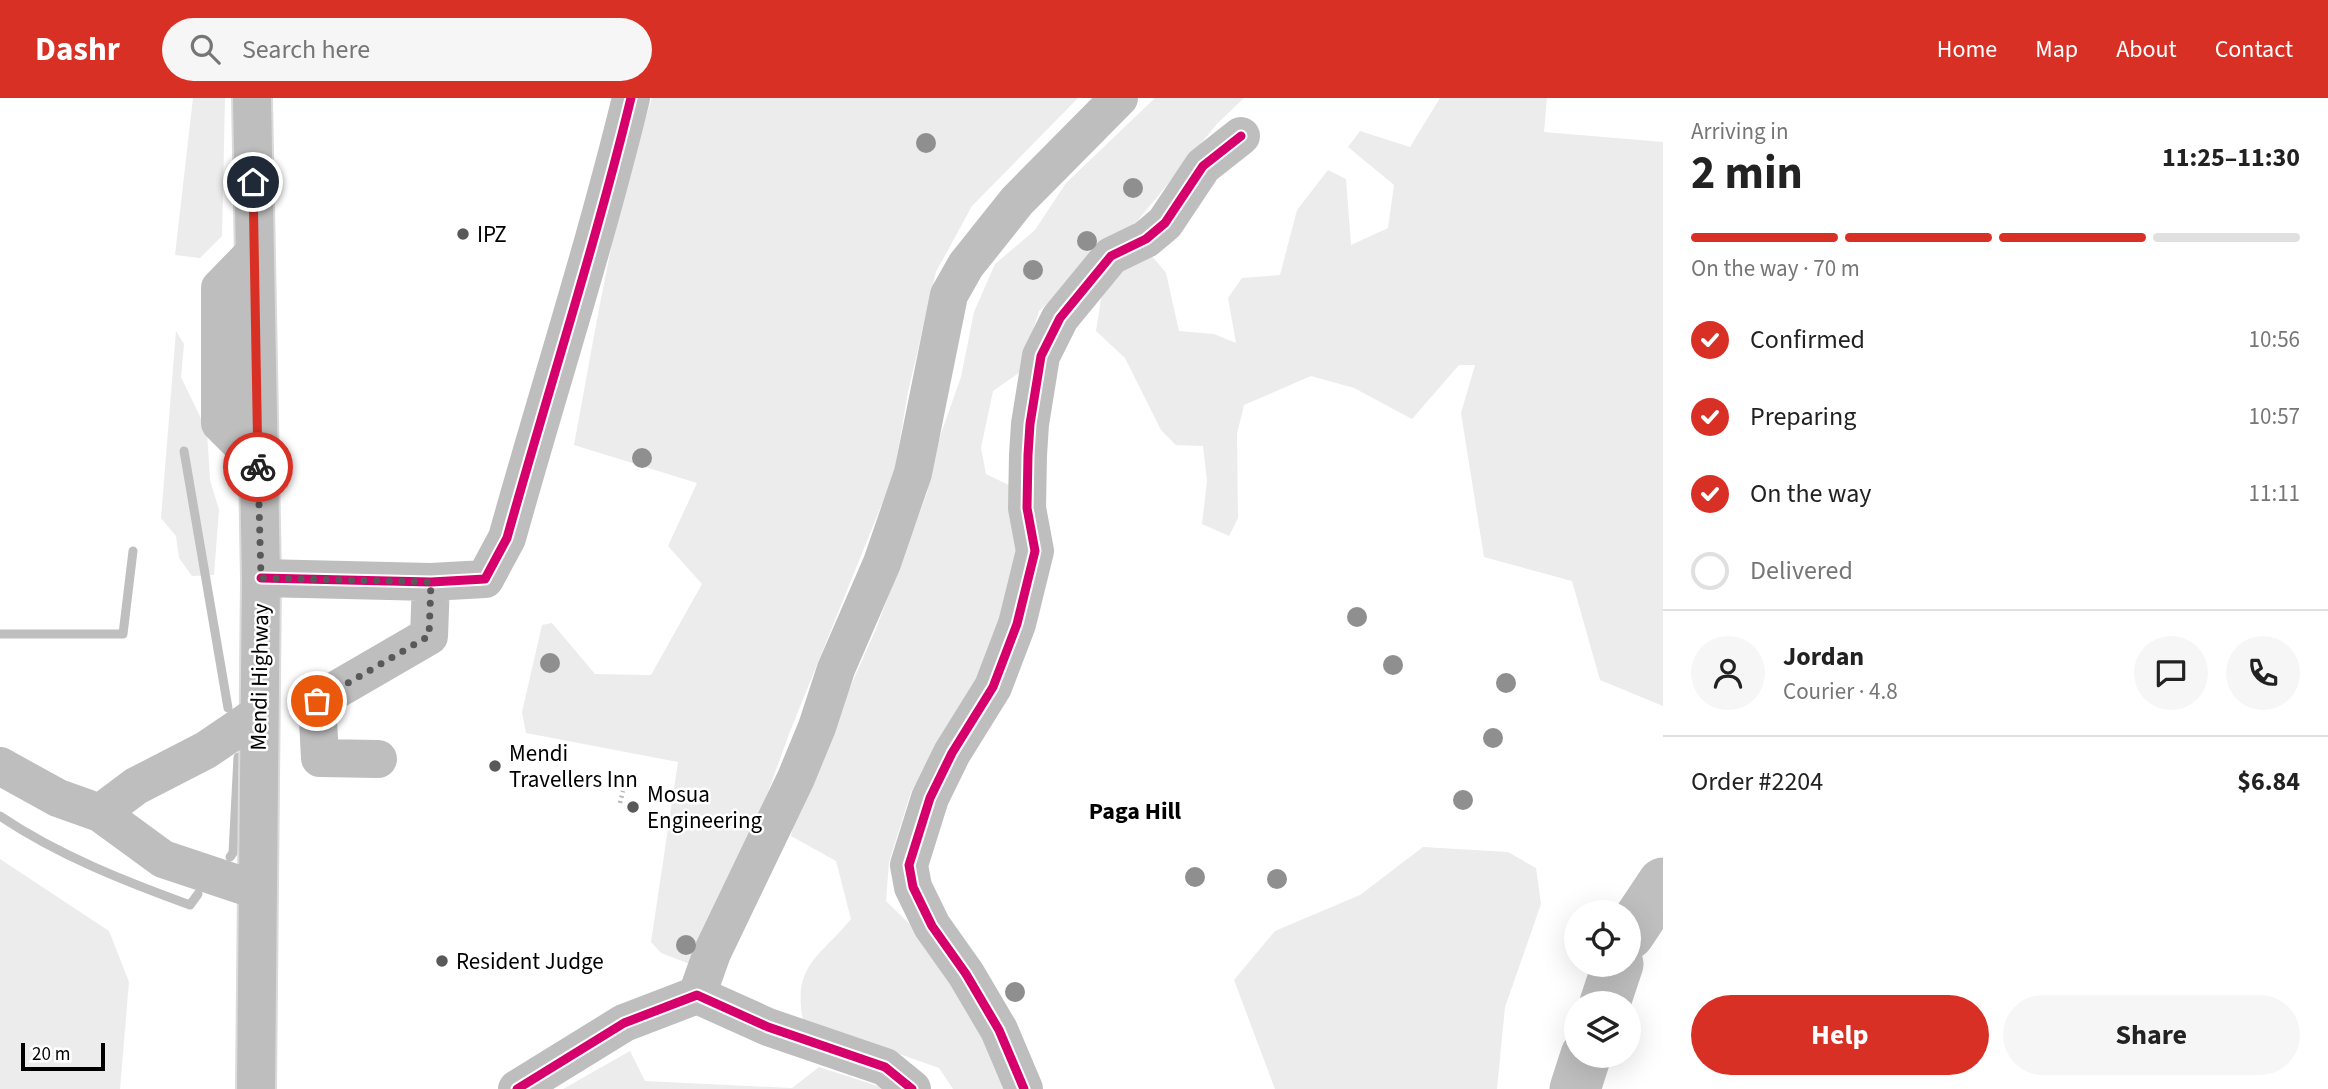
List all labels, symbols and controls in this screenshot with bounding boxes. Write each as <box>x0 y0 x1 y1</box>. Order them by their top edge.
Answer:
search box <box>162 18 652 81</box>
text: Dashr <box>35 26 120 73</box>
icon: search <box>186 30 224 68</box>
text: Search here <box>242 31 370 68</box>
text: Home <box>1937 32 1997 67</box>
text: Map <box>2035 32 2078 67</box>
text: About <box>2116 32 2177 67</box>
text: Contact <box>2215 32 2293 67</box>
text: Arriving in <box>1691 115 1789 148</box>
text: 11:25–11:30 <box>2162 139 2300 176</box>
text: 2 min <box>1691 141 1803 206</box>
pin <box>223 152 283 212</box>
icon: home <box>234 163 272 201</box>
place label: IPZ <box>477 218 507 251</box>
marker: IPZ <box>455 226 471 242</box>
text: On the way · 70 m <box>1691 252 1860 285</box>
icon: check <box>1691 321 1729 359</box>
text: Confirmed <box>1750 321 1865 358</box>
text: 10:56 <box>2249 323 2300 356</box>
icon: check <box>1691 398 1729 436</box>
text: Preparing <box>1750 398 1856 435</box>
text: 10:57 <box>2249 400 2300 433</box>
courier <box>223 432 293 502</box>
icon: bike <box>239 448 277 486</box>
icon: check <box>1691 475 1729 513</box>
text: On the way <box>1750 475 1871 512</box>
text: 11:11 <box>2249 477 2300 510</box>
text: Delivered <box>1750 552 1853 589</box>
street label: Mendi Highway <box>242 603 277 751</box>
button: person <box>1691 636 1765 710</box>
button: chat <box>2134 636 2208 710</box>
button: phone <box>2226 636 2300 710</box>
text: Jordan <box>1783 638 1864 675</box>
pin <box>287 671 347 731</box>
text: Courier · 4.8 <box>1783 675 1898 708</box>
icon: bag <box>298 682 336 720</box>
place label: Mendi Travellers Inn <box>509 737 638 796</box>
marker: Mendi Travellers Inn <box>487 758 503 774</box>
text: Order #2204 <box>1691 763 1823 800</box>
text: $6.84 <box>2237 763 2300 800</box>
place label: Mosua Engineering <box>647 778 763 837</box>
district label: Paga Hill <box>1089 794 1181 829</box>
marker: Mosua Engineering <box>625 799 641 815</box>
map controls <box>1564 900 1641 1068</box>
button: locate <box>1564 900 1641 977</box>
place label: Resident Judge <box>456 945 604 978</box>
marker: Resident Judge <box>434 953 450 969</box>
button: layers <box>1564 991 1641 1068</box>
button: Help <box>1691 995 1989 1075</box>
button: Share <box>2003 995 2300 1075</box>
scale bar <box>21 1040 105 1072</box>
text: 20 m <box>32 1041 70 1068</box>

